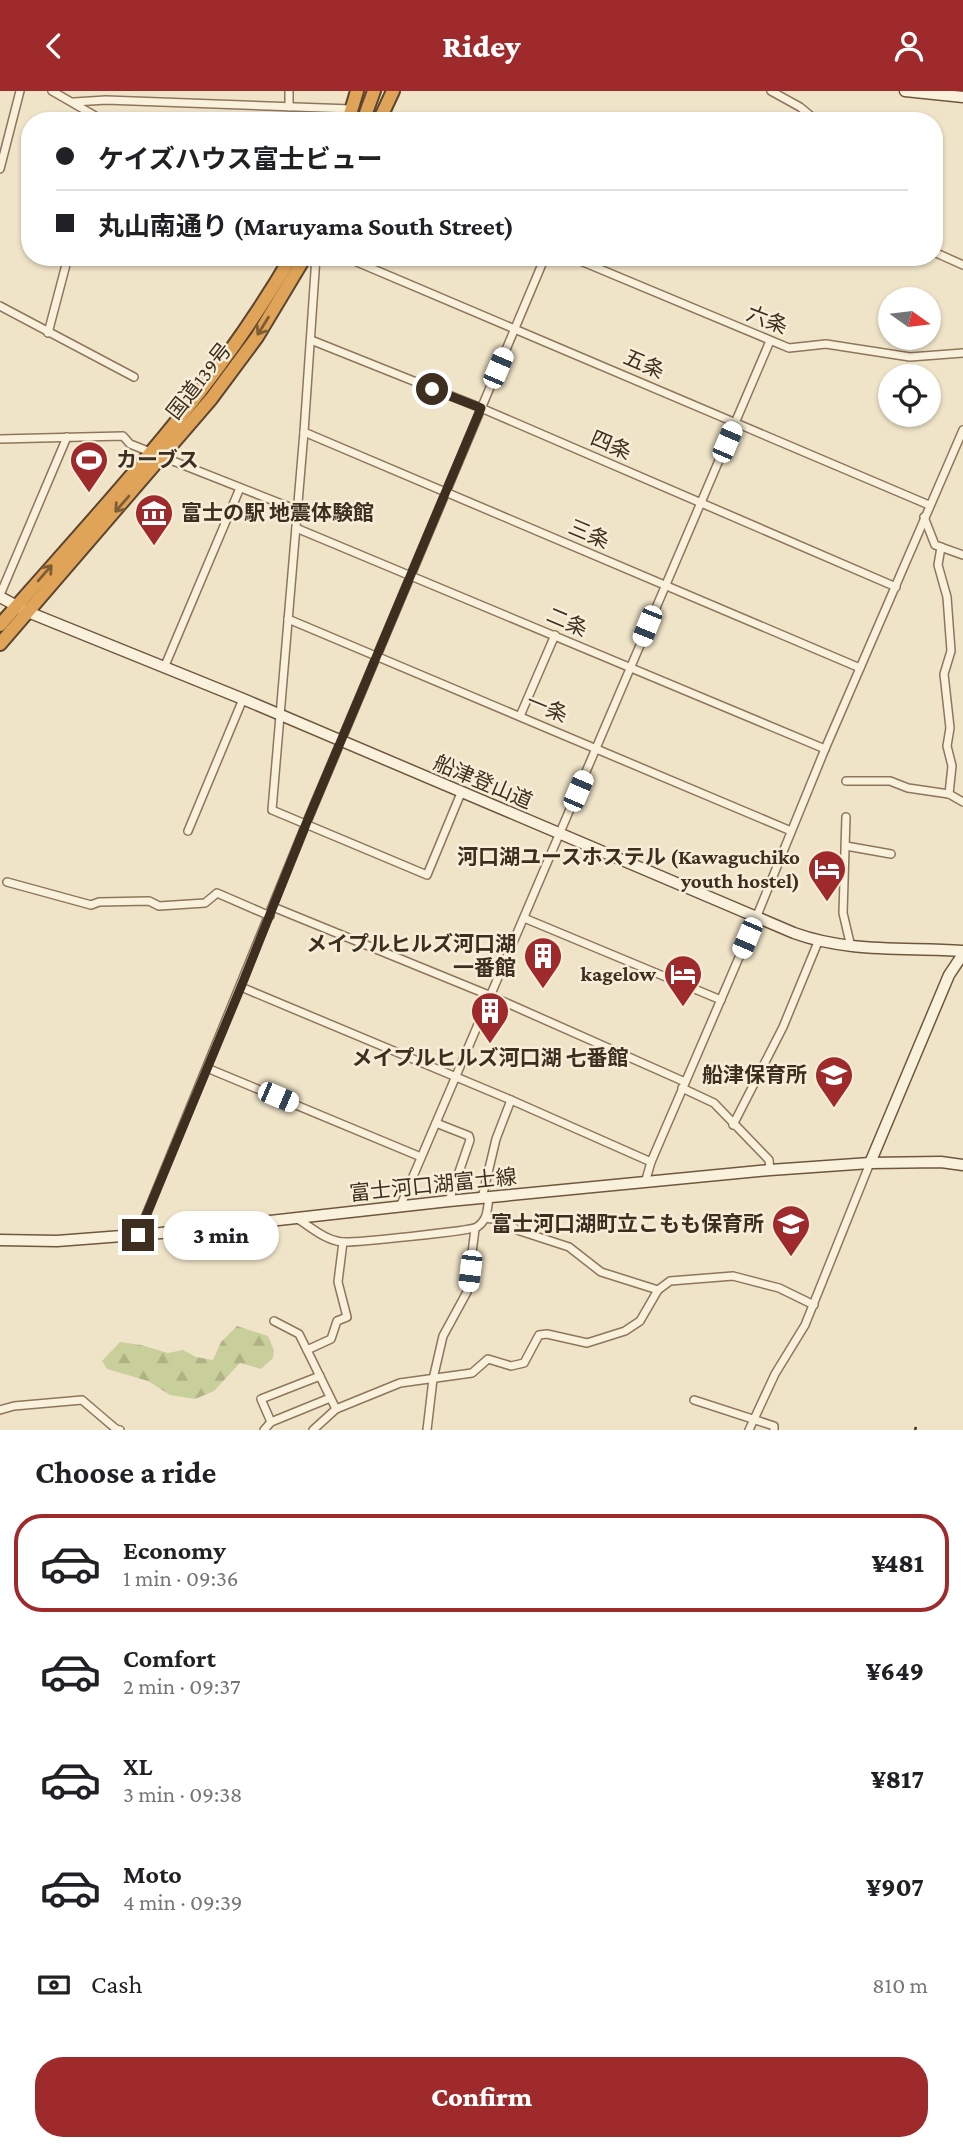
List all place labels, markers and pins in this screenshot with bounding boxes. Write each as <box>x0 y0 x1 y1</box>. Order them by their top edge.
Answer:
sports icon: カーブス <box>68 439 110 494</box>
place label: カーブス <box>116 448 199 472</box>
museum icon: 富士の駅 地震体験館 <box>133 492 175 547</box>
place label: 富士の駅 地震体験館 <box>181 501 374 525</box>
place label: 河口湖ユースホステル (Kawaguchiko youth hostel) <box>457 845 800 893</box>
hotel icon: 河口湖ユースホステル (Kawaguchiko youth hostel) <box>806 848 848 903</box>
place label: メイプルヒルズ河口湖 一番館 <box>306 932 516 980</box>
building icon: メイプルヒルズ河口湖 一番館 <box>522 935 564 990</box>
hotel icon: kagelow <box>662 953 704 1008</box>
place label: kagelow <box>581 962 656 986</box>
building icon: メイプルヒルズ河口湖 七番館 <box>469 990 511 1045</box>
place label: メイプルヒルズ河口湖 七番館 <box>351 1046 629 1070</box>
school or university icon: 船津保育所 <box>813 1054 855 1109</box>
place label: 船津保育所 <box>702 1063 807 1087</box>
school or university icon: 富士河口湖町立こもも保育所 <box>770 1203 812 1258</box>
place label: 富士河口湖町立こもも保育所 <box>491 1212 764 1236</box>

